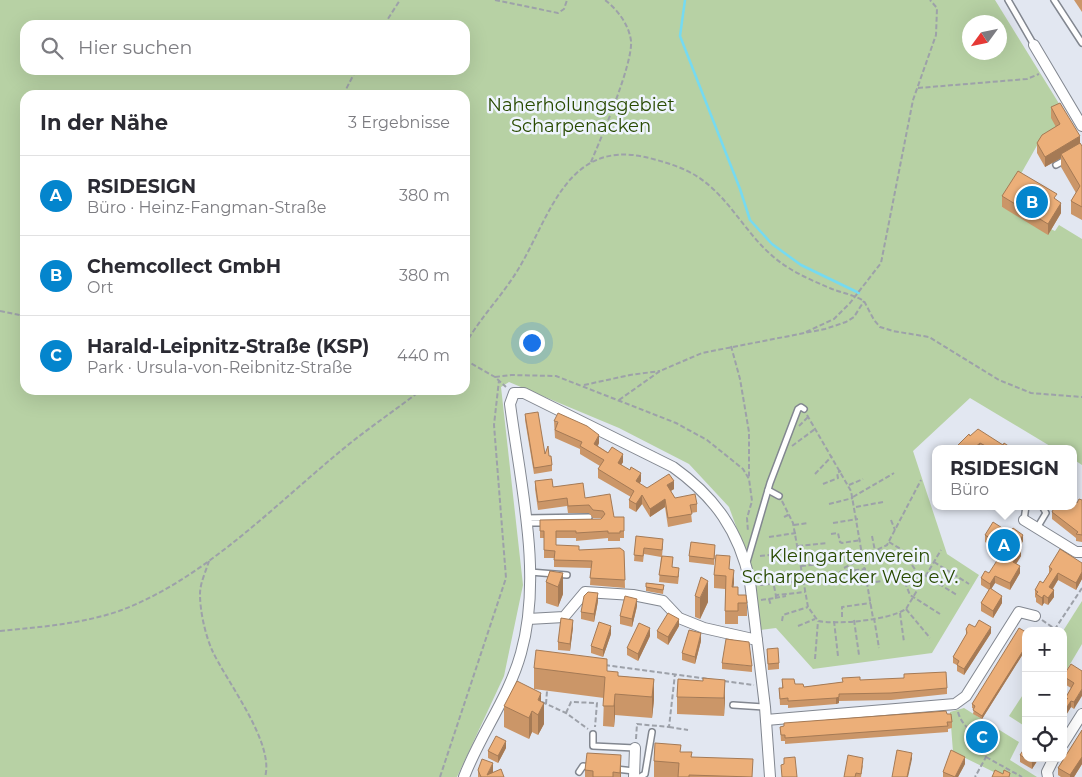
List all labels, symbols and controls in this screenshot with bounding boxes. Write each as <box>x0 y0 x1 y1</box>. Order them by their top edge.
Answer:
north arrow <box>962 15 1007 60</box>
search box <box>20 20 470 75</box>
icon: search <box>38 34 66 62</box>
text: Hier suchen <box>78 36 192 59</box>
park label: Naherholungsgebiet Scharpenacken <box>487 94 675 137</box>
text: In der Nähe <box>40 110 168 135</box>
text: 3 Ergebnisse <box>348 113 450 132</box>
text: RSIDESIGN <box>87 175 196 198</box>
pin: B <box>1016 183 1048 221</box>
text: A <box>50 186 62 205</box>
text: 380 m <box>399 186 450 205</box>
text: Büro · Heinz-Fangman-Straße <box>87 198 326 217</box>
text: Chemcollect GmbH <box>87 255 281 278</box>
text: B <box>50 266 62 285</box>
text: 380 m <box>399 266 450 285</box>
text: Ort <box>87 278 114 297</box>
your location <box>519 330 545 356</box>
text: Harald-Leipnitz-Straße (KSP) <box>87 335 369 358</box>
text: C <box>50 346 62 365</box>
text: 440 m <box>397 346 450 365</box>
text: Park · Ursula-von-Reibnitz-Straße <box>87 358 352 377</box>
popup <box>932 445 1077 510</box>
text: RSIDESIGN <box>950 457 1059 480</box>
text: Büro <box>950 480 989 499</box>
pin: A <box>988 526 1020 564</box>
park label: Kleingartenverein Scharpenacker Weg e.V. <box>742 545 958 588</box>
map controls <box>1022 627 1067 762</box>
button: + <box>1022 627 1067 672</box>
button: − <box>1022 672 1067 717</box>
button: locate <box>1022 717 1067 762</box>
pin: C <box>966 718 998 756</box>

